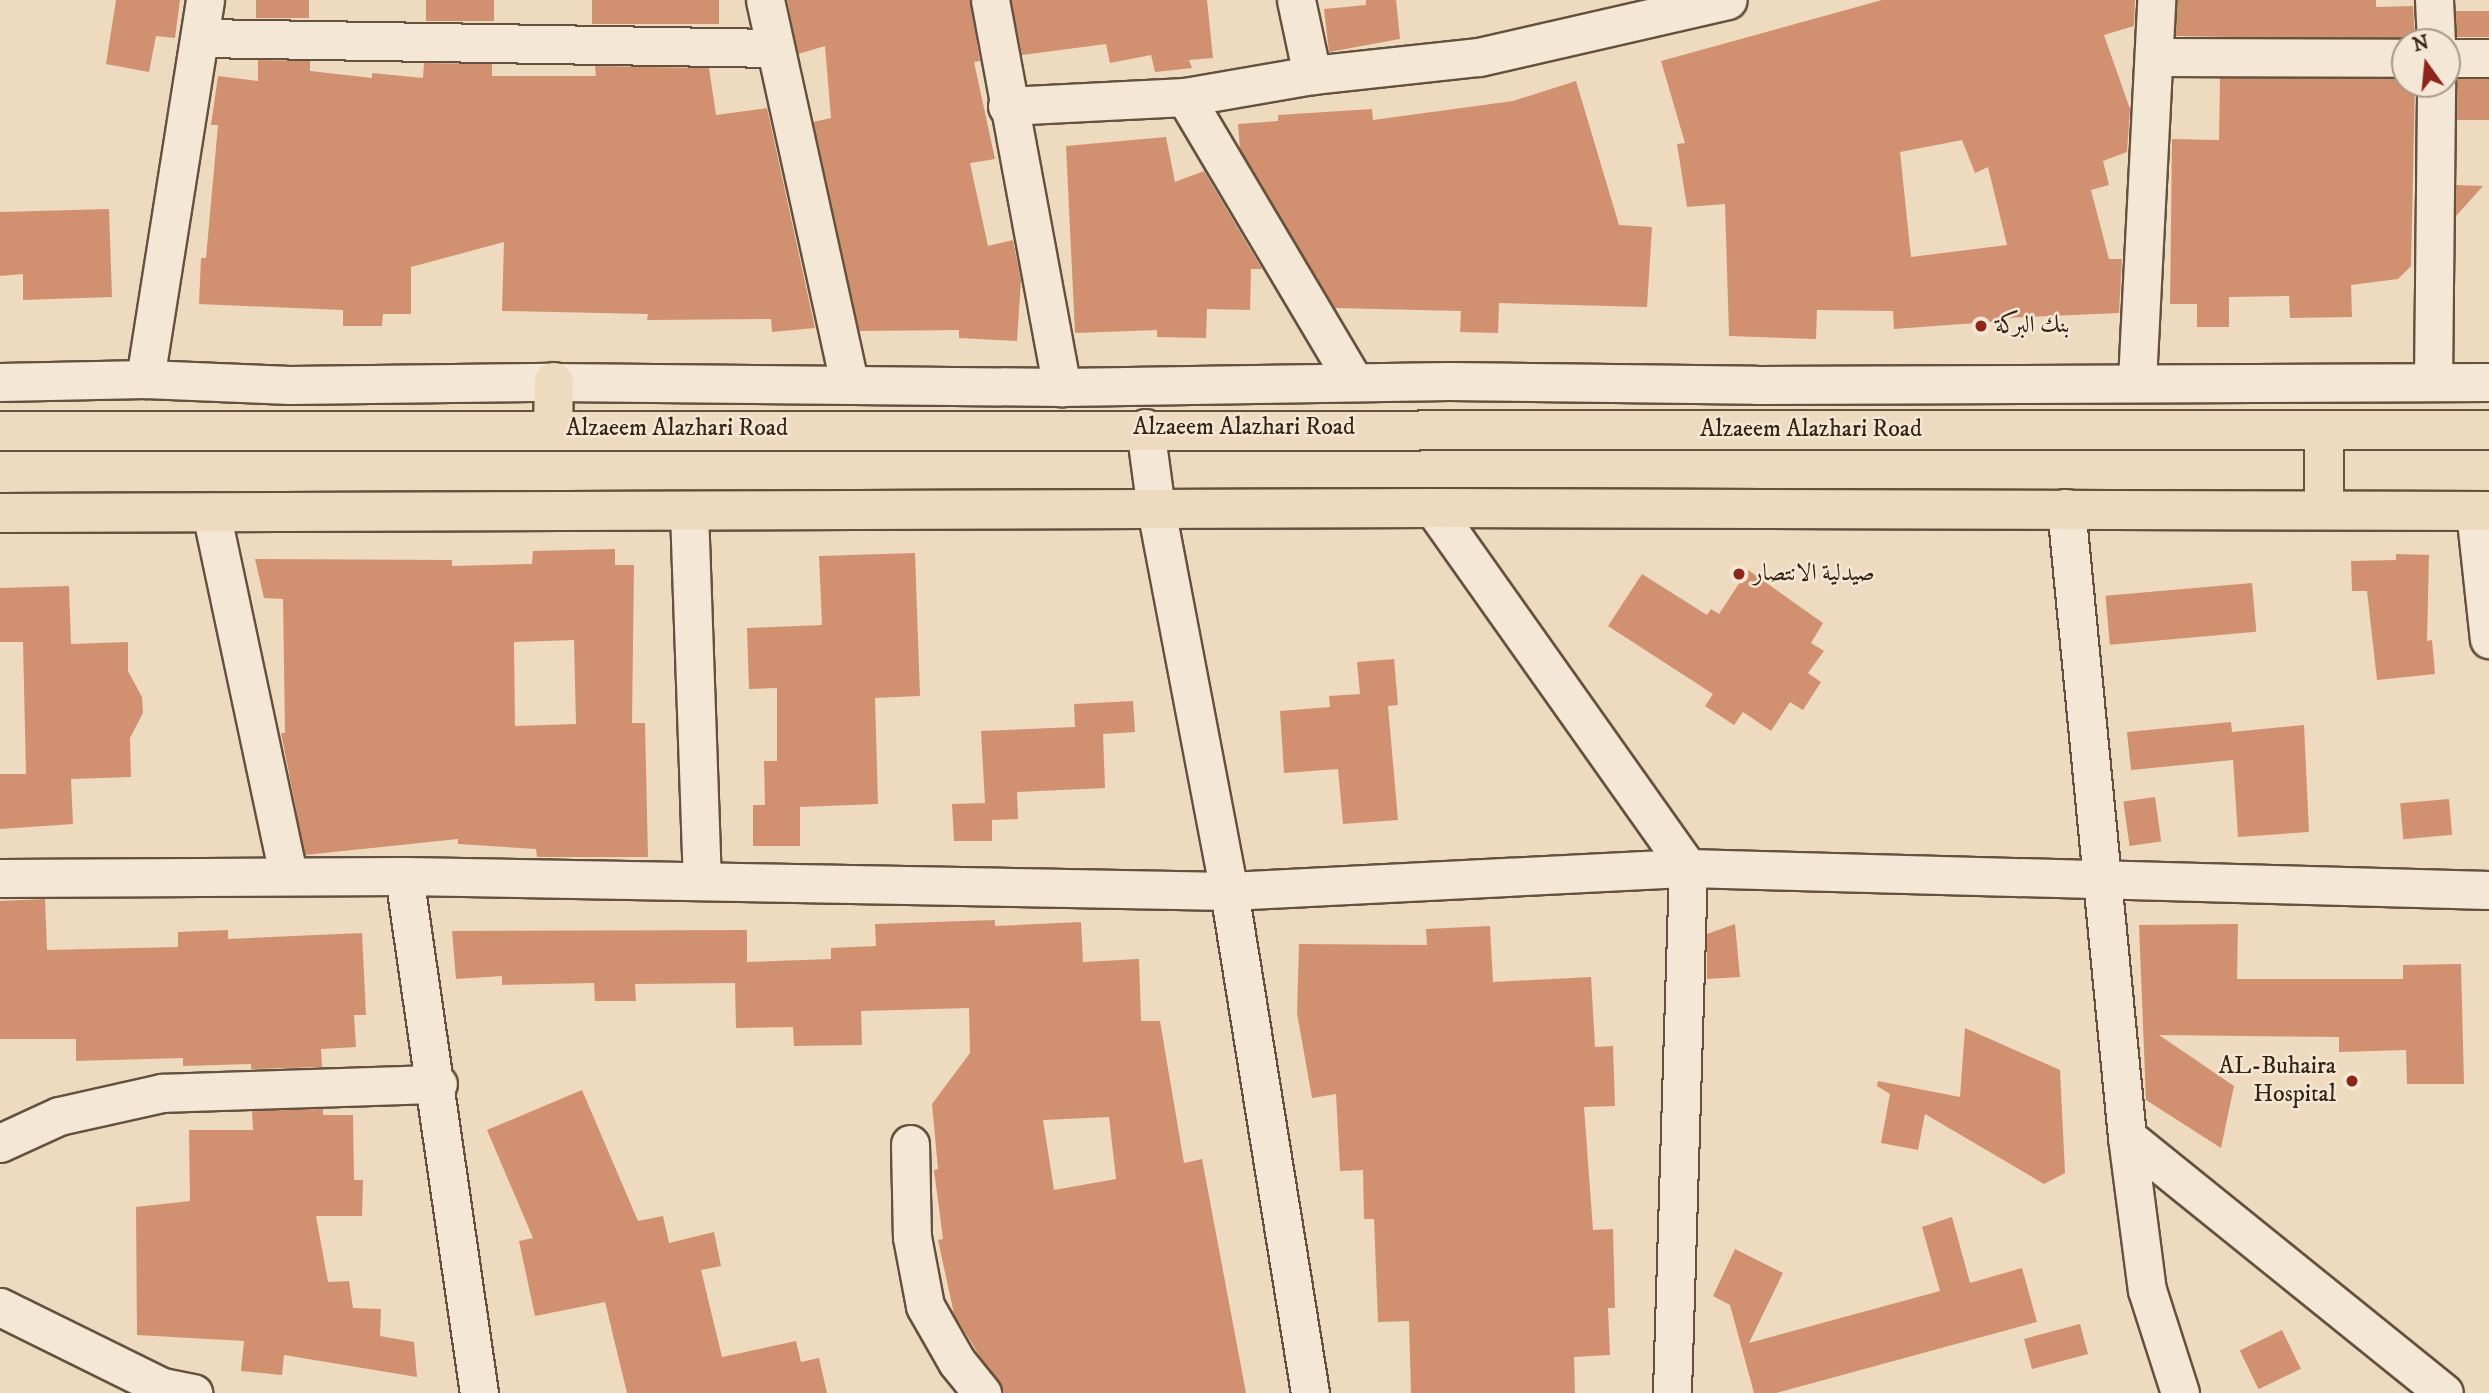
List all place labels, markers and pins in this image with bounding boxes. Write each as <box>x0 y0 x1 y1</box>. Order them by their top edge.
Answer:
place label: بنك البركة <box>1995 312 2070 340</box>
marker: بنك البركة <box>1973 318 1989 334</box>
place label: صيدلية الانتصار <box>1753 560 1875 588</box>
marker: صيدلية الانتصار <box>1731 566 1747 582</box>
place label: AL-Buhaira Hospital <box>2219 1053 2336 1109</box>
marker: AL-Buhaira Hospital <box>2342 1071 2362 1091</box>

